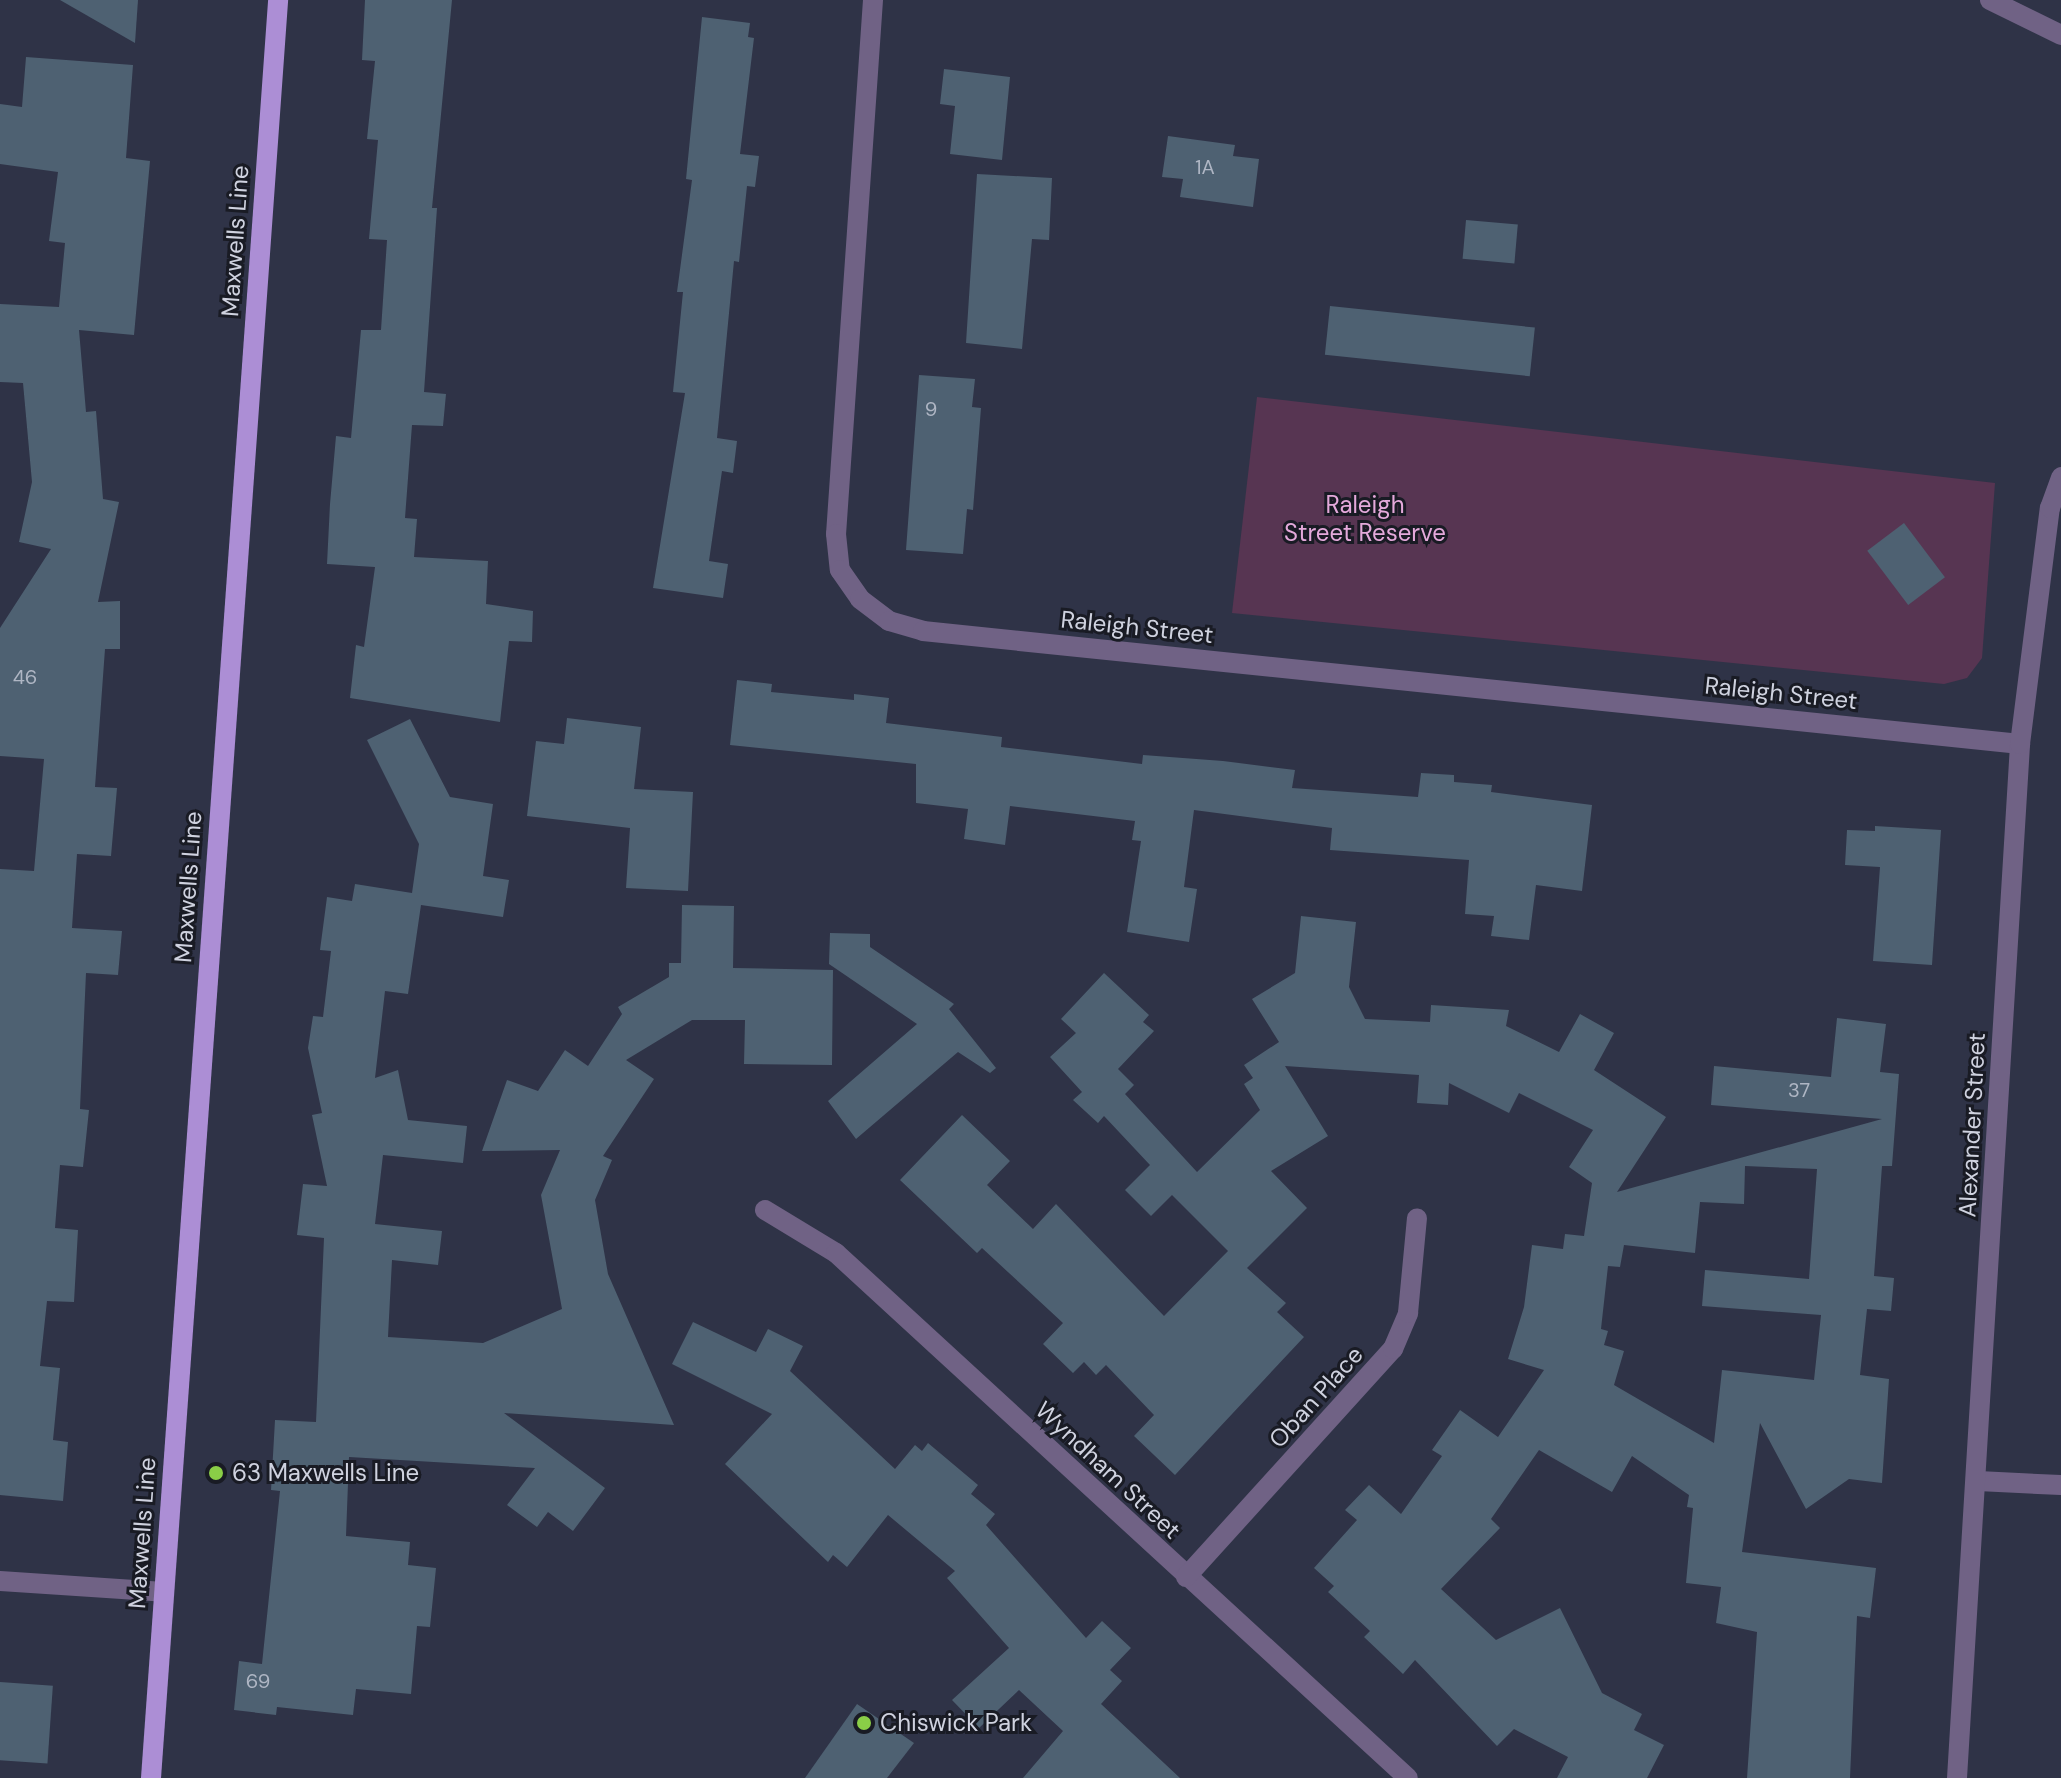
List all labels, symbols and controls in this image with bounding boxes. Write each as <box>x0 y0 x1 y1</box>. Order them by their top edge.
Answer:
house number: 1A <box>1195 155 1215 179</box>
street label: Maxwells Line <box>215 164 255 318</box>
house number: 9 <box>925 397 937 421</box>
park label: Raleigh Street Reserve <box>1284 491 1446 547</box>
street label: Raleigh Street <box>1059 605 1215 649</box>
house number: 46 <box>13 665 37 689</box>
street label: Raleigh Street <box>1703 671 1859 715</box>
street label: Maxwells Line <box>168 810 208 964</box>
street label: Alexander Street <box>1953 1032 1991 1218</box>
house number: 37 <box>1788 1078 1810 1102</box>
street label: Oban Place <box>1263 1340 1369 1454</box>
street label: Wyndham Street <box>1029 1395 1187 1545</box>
street label: Maxwells Line <box>122 1456 162 1610</box>
place label: 63 Maxwells Line <box>232 1459 419 1487</box>
marker: 63 Maxwells Line <box>207 1464 225 1482</box>
house number: 69 <box>246 1669 270 1693</box>
place label: Chiswick Park <box>880 1709 1032 1737</box>
marker: Chiswick Park <box>855 1714 873 1732</box>

